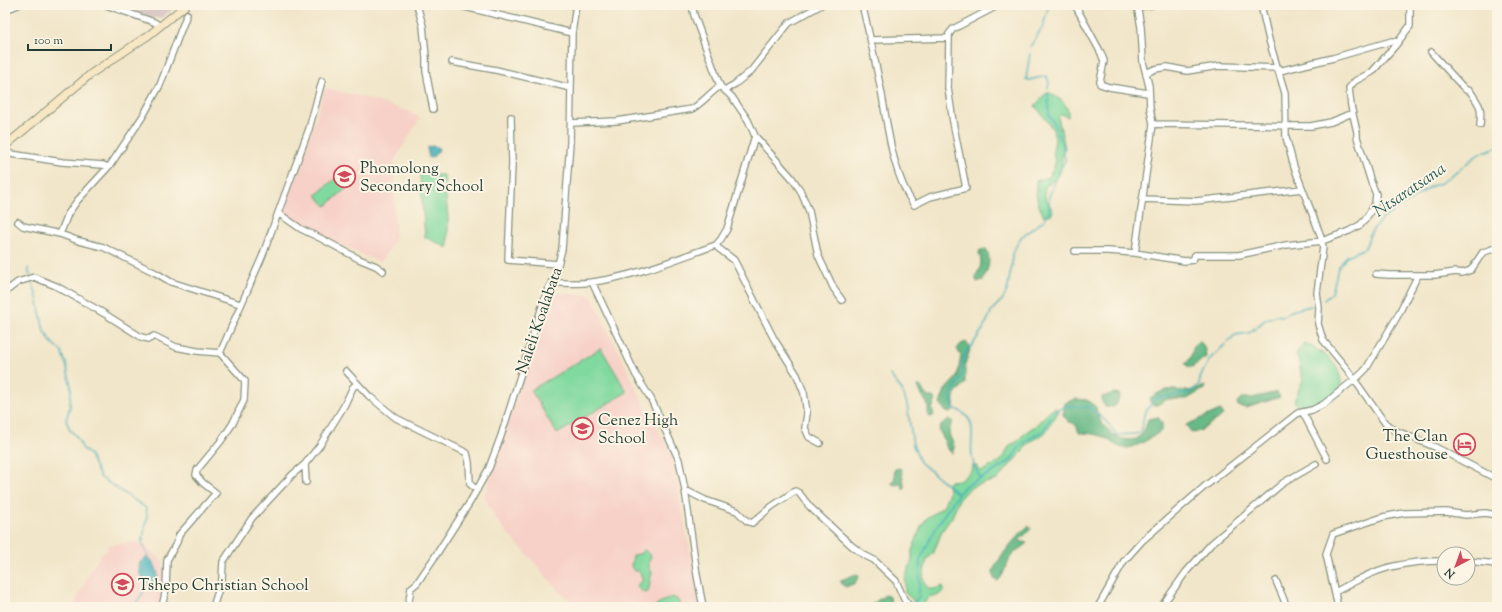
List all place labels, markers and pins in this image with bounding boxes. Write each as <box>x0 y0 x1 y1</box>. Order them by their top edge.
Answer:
place label: Phomolong Secondary School <box>360 158 484 199</box>
school or university icon: Phomolong Secondary School <box>332 163 358 189</box>
place label: Cenez High School <box>598 410 679 451</box>
school or university icon: Cenez High School <box>569 415 595 441</box>
place label: The Clan Guesthouse <box>1366 426 1449 467</box>
hotel icon: The Clan Guesthouse <box>1451 431 1477 457</box>
school or university icon: Tshepo Christian School <box>110 571 136 597</box>
place label: Tshepo Christian School <box>138 575 309 598</box>

